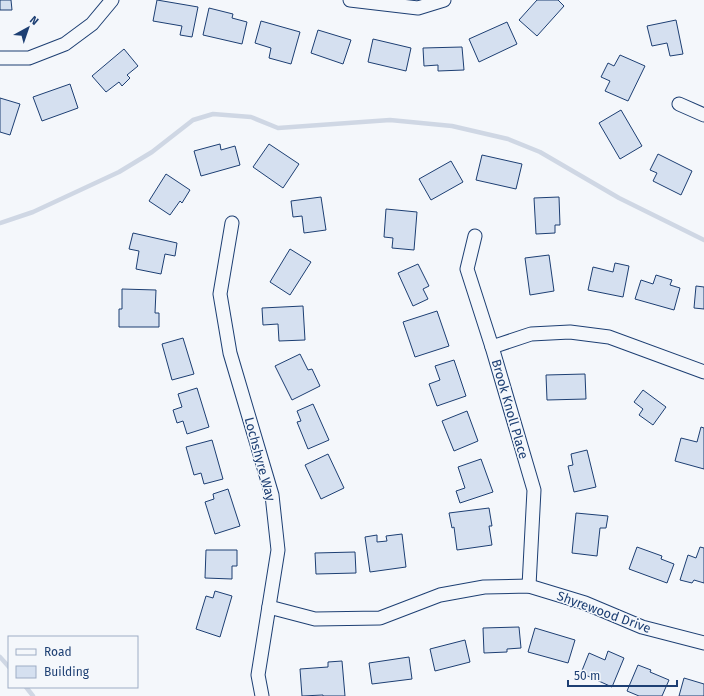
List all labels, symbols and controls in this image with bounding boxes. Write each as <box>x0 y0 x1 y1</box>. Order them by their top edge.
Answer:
north arrow <box>8 8 48 48</box>
text: N <box>27 13 41 28</box>
street label: Brook Knoll Place <box>489 357 531 461</box>
street label: Lochshyre Way <box>242 415 279 503</box>
street label: Shyrewood Drive <box>555 588 653 636</box>
legend <box>8 636 138 688</box>
text: Road <box>44 645 72 659</box>
scale bar <box>568 662 677 688</box>
text: Building <box>44 665 90 679</box>
text: 50 m <box>574 669 600 683</box>

